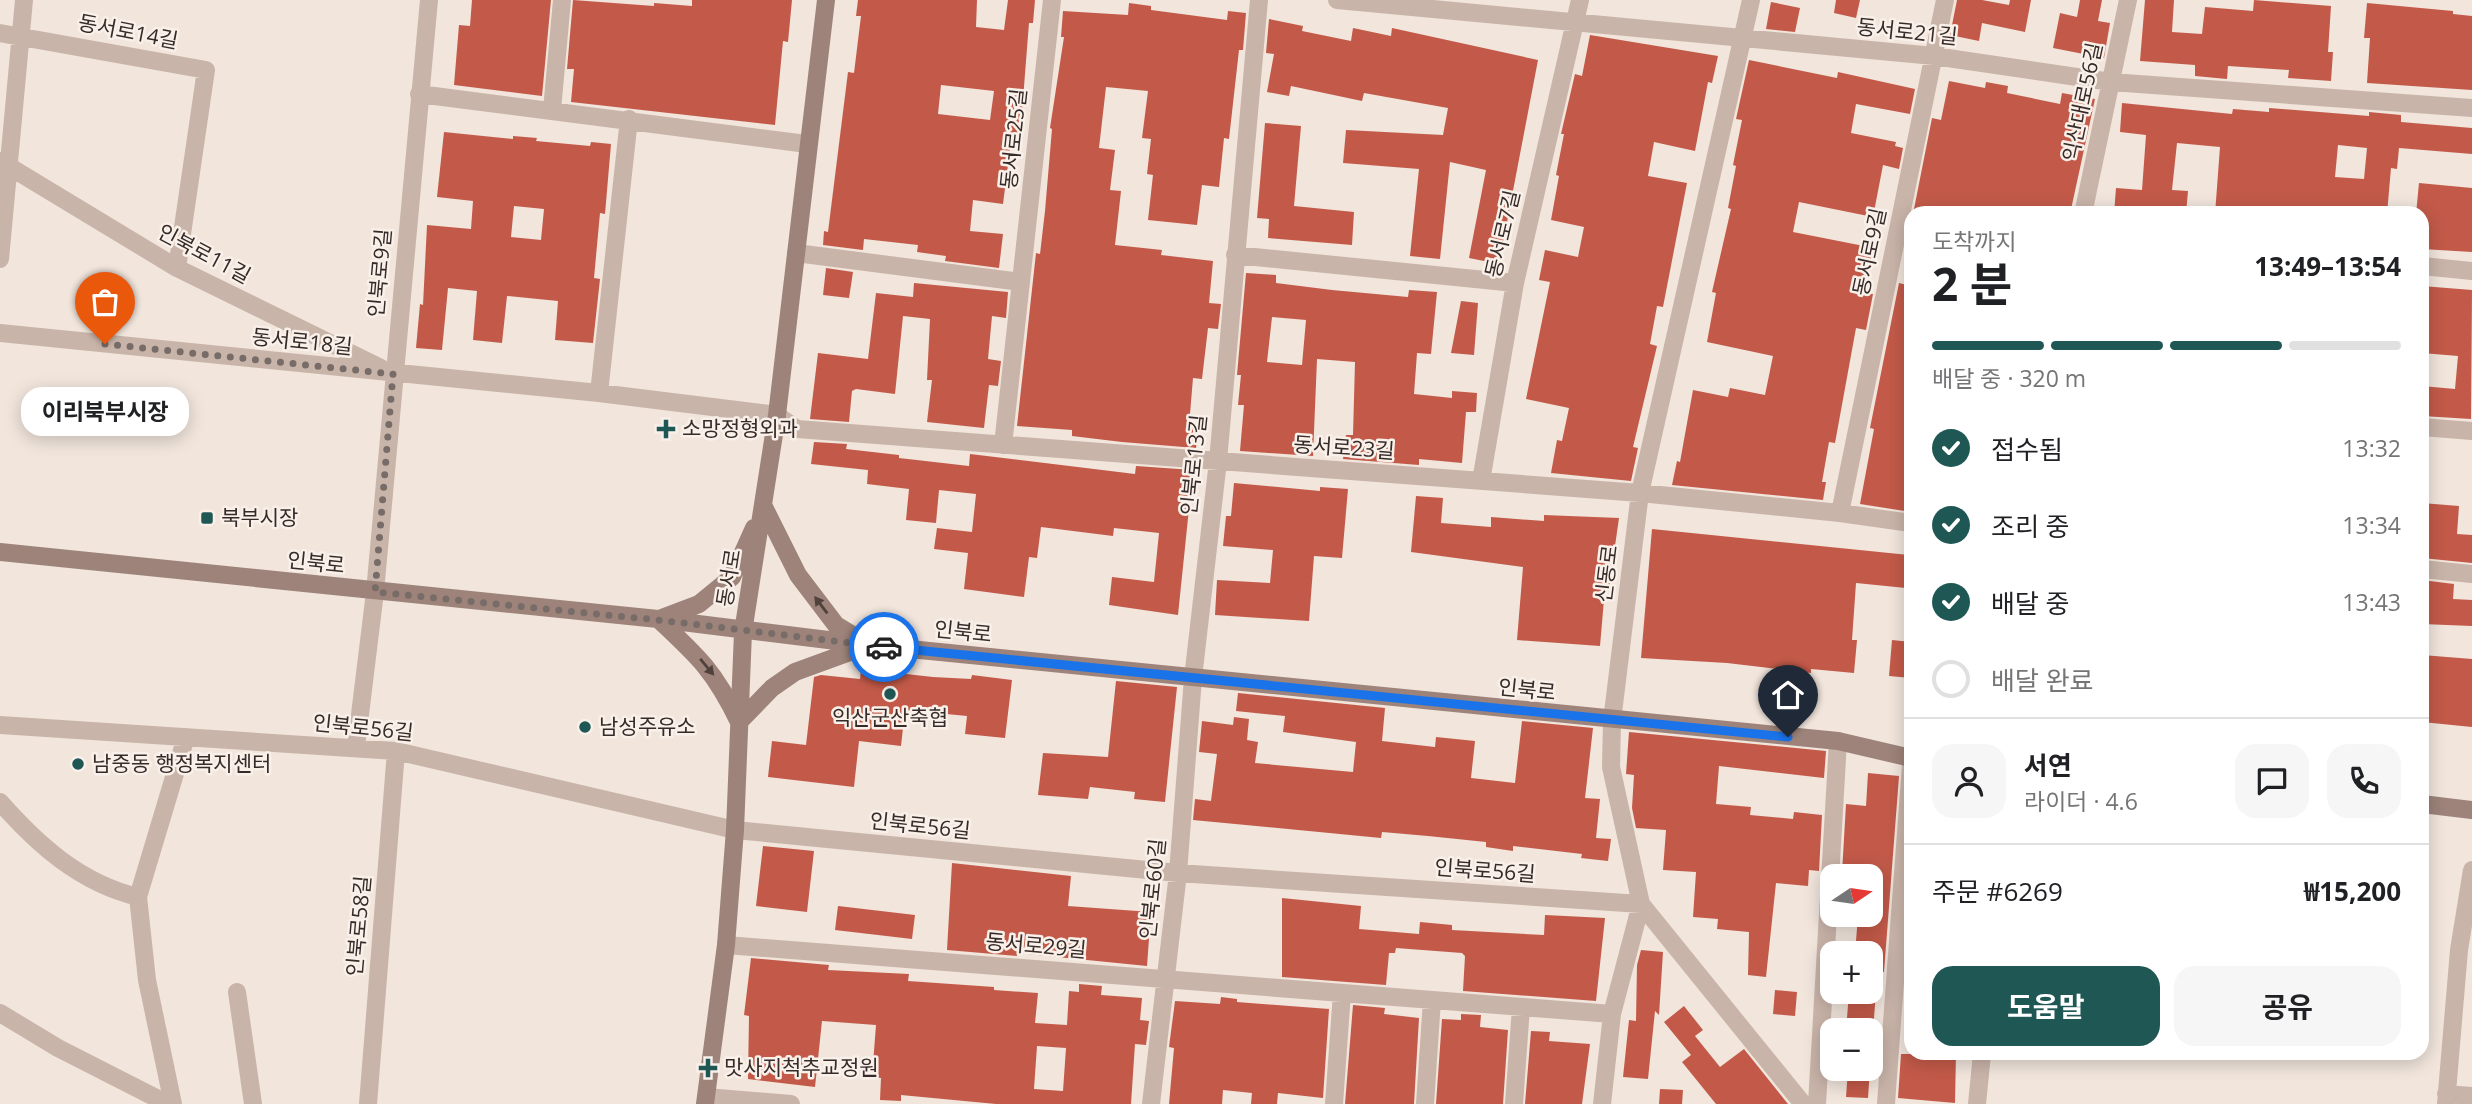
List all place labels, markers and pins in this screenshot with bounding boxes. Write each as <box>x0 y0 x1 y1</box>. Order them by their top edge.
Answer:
pin <box>75 272 135 344</box>
callout: 이리북부시장 <box>21 386 189 435</box>
place label: 소망정형외과 <box>682 414 798 442</box>
marker: 소망정형외과 <box>656 419 676 439</box>
place label: 북부시장 <box>221 503 298 531</box>
marker: 북부시장 <box>199 510 215 526</box>
pin <box>1758 665 1818 737</box>
marker: 익산군산축협 <box>882 686 898 702</box>
place label: 익산군산축협 <box>832 703 948 731</box>
place label: 남성주유소 <box>599 712 696 740</box>
marker: 남성주유소 <box>577 719 593 735</box>
place label: 남중동 행정복지센터 <box>92 749 271 777</box>
marker: 남중동 행정복지센터 <box>70 756 86 772</box>
place label: 맛사지척추교정원 <box>724 1053 879 1081</box>
marker: 맛사지척추교정원 <box>698 1058 718 1078</box>

